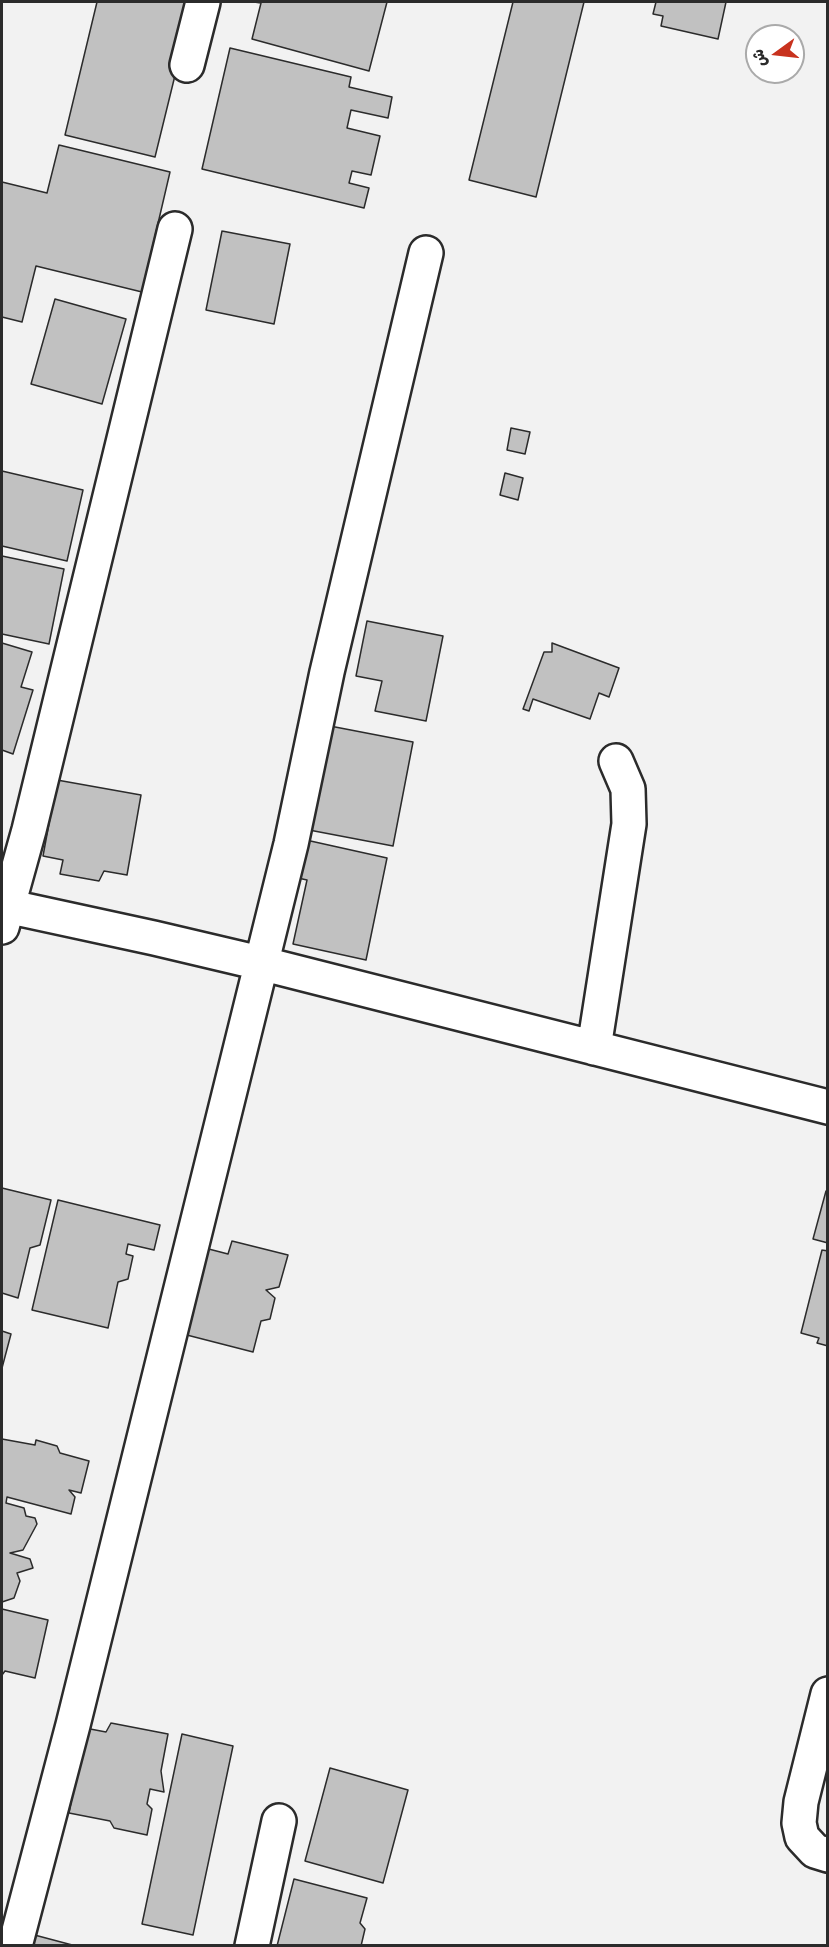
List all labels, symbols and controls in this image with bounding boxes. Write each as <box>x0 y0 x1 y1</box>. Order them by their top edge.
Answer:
north arrow <box>745 24 805 84</box>
text: ش <box>749 47 771 69</box>

